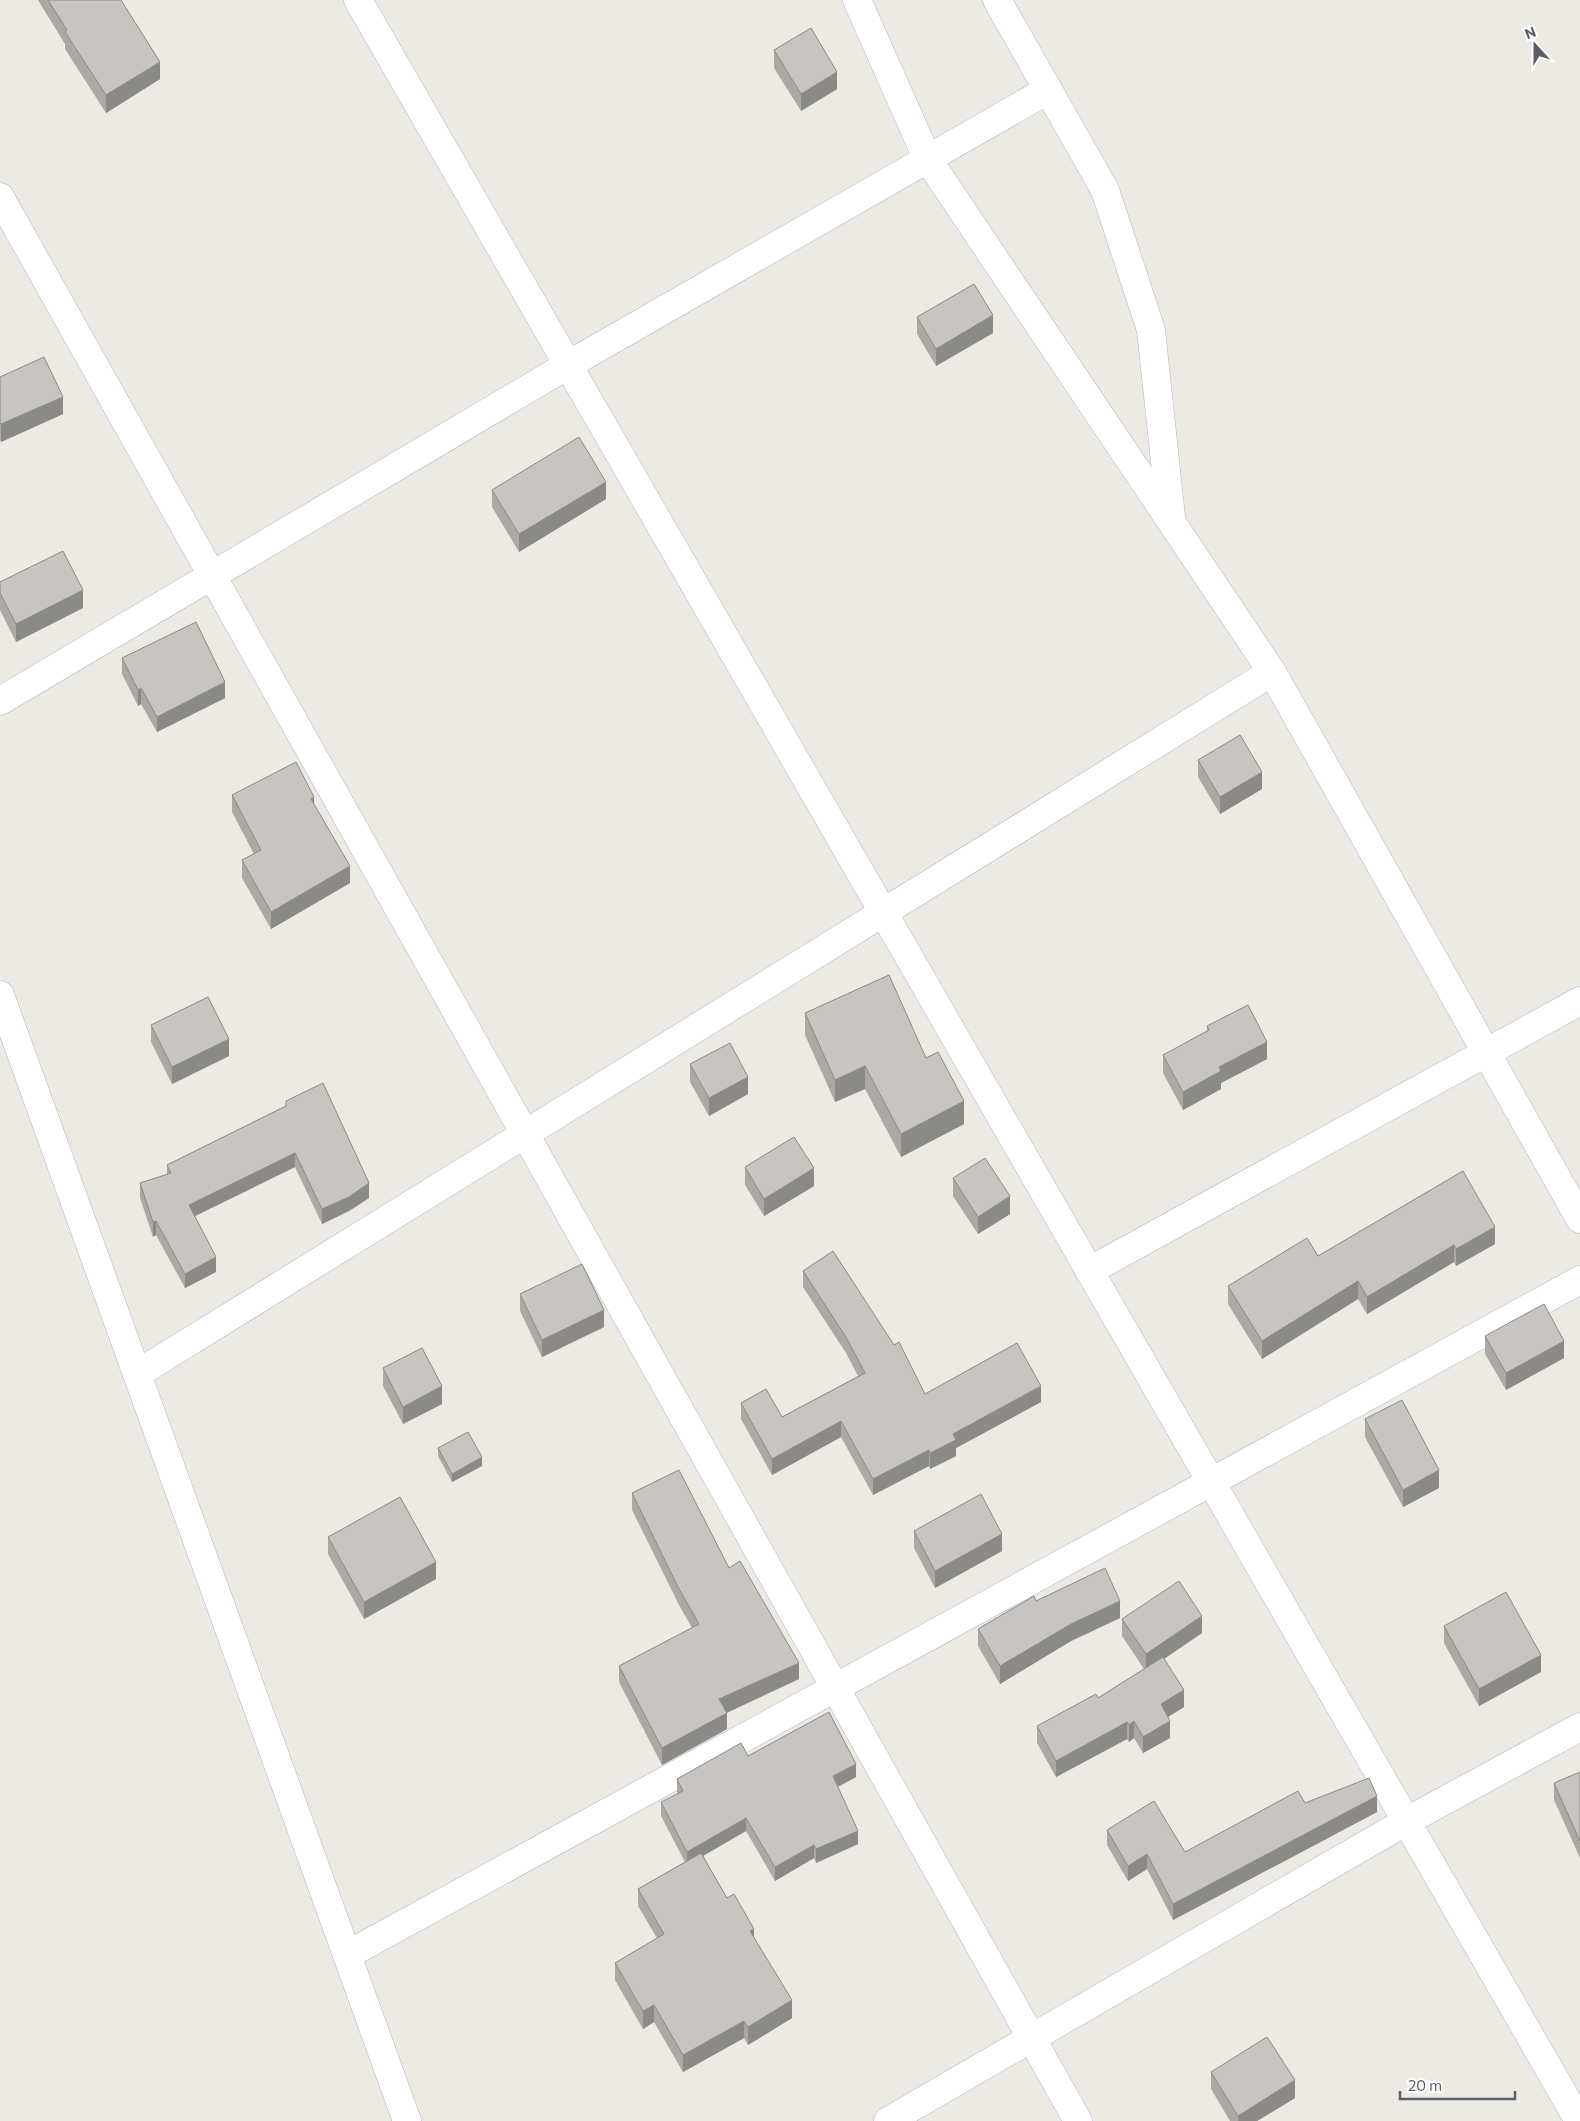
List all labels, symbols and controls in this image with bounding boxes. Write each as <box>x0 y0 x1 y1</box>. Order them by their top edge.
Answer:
north arrow <box>1510 20 1560 70</box>
text: N <box>1522 23 1538 42</box>
scale bar <box>1400 2068 1515 2100</box>
text: 20 m <box>1408 2076 1442 2094</box>

